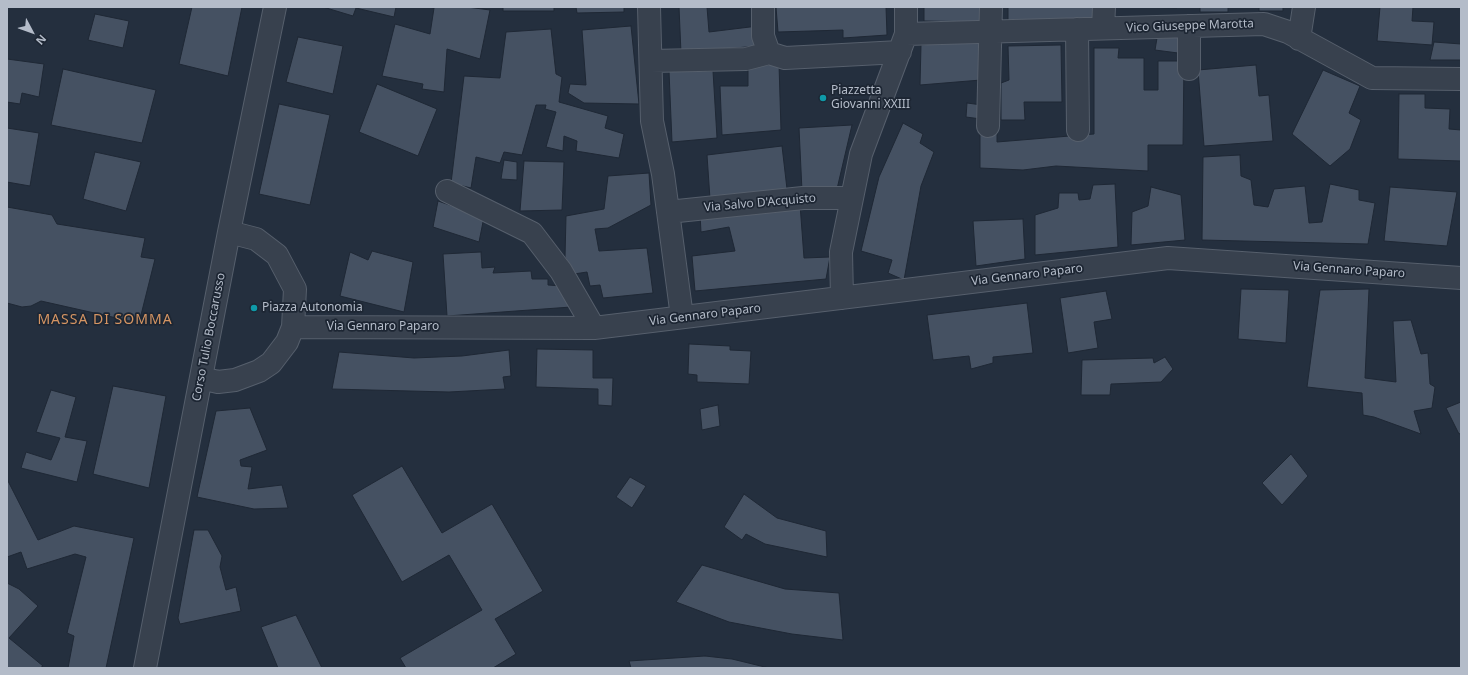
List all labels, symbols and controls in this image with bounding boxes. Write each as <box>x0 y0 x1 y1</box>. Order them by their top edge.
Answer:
north arrow <box>12 12 52 52</box>
street label: Vico Giuseppe Marotta <box>1126 17 1254 35</box>
text: N <box>33 32 50 48</box>
place label: Piazzetta Giovanni XXIII <box>831 84 910 112</box>
marker: Piazzetta Giovanni XXIII <box>818 93 828 103</box>
street label: Via Salvo D'Acquisto <box>703 191 817 215</box>
street label: Via Gennaro Paparo <box>1292 259 1406 281</box>
street label: Via Gennaro Paparo <box>970 261 1084 289</box>
street label: Corso Tulio Boccarusso <box>189 272 229 402</box>
place label: Piazza Autonomia <box>262 301 363 315</box>
street label: Via Gennaro Paparo <box>648 301 762 329</box>
marker: Piazza Autonomia <box>249 303 259 313</box>
district label: MASSA DI SOMMA <box>37 312 173 328</box>
street label: Via Gennaro Paparo <box>327 320 439 334</box>

